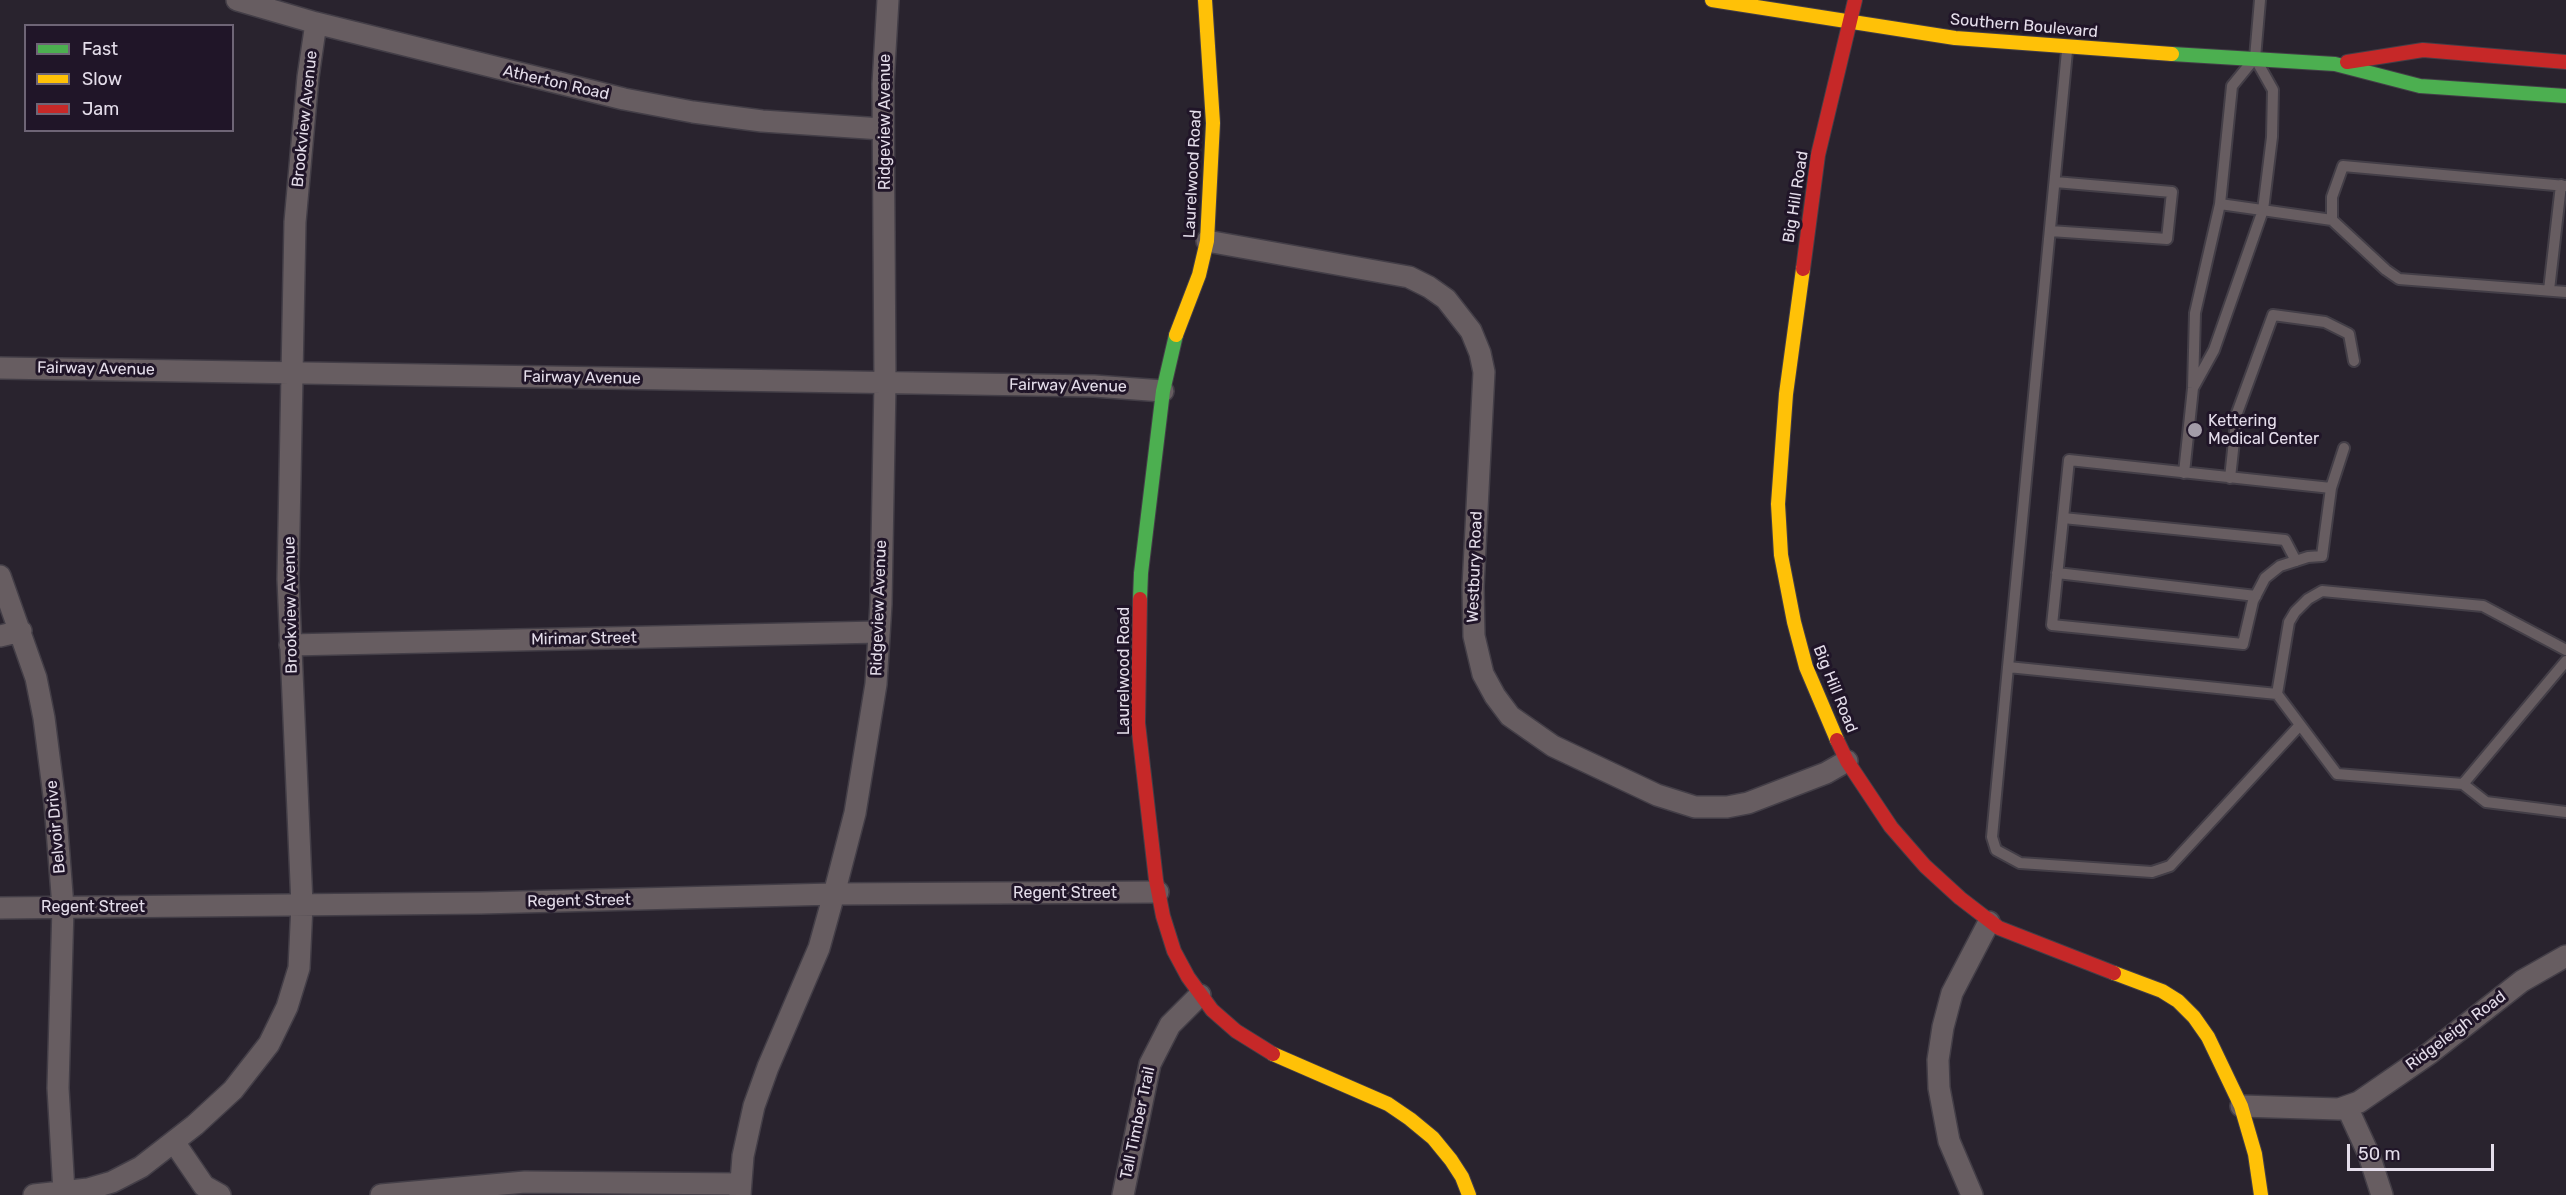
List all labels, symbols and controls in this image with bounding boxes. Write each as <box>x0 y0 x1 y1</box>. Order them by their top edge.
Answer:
street label: Southern Boulevard <box>1949 10 2099 42</box>
legend <box>24 24 234 132</box>
text: Fast <box>82 38 118 60</box>
street label: Brookview Avenue <box>288 50 322 188</box>
street label: Ridgeview Avenue <box>875 54 895 190</box>
street label: Atherton Road <box>501 61 611 105</box>
text: Slow <box>82 68 122 90</box>
text: Jam <box>82 98 119 120</box>
street label: Laurelwood Road <box>1180 109 1206 239</box>
street label: Big Hill Road <box>1779 150 1813 244</box>
street label: Fairway Avenue <box>37 358 155 380</box>
street label: Fairway Avenue <box>523 367 641 389</box>
street label: Fairway Avenue <box>1009 375 1127 397</box>
place label: Kettering Medical Center <box>2208 411 2319 449</box>
marker: Kettering Medical Center <box>2186 421 2204 439</box>
street label: Westbury Road <box>1463 511 1487 623</box>
street label: Brookview Avenue <box>280 536 302 674</box>
street label: Ridgeview Avenue <box>867 540 891 676</box>
street label: Laurelwood Road <box>1114 607 1134 735</box>
street label: Mirimar Street <box>531 628 637 650</box>
street label: Big Hill Road <box>1809 642 1861 736</box>
street label: Belvoir Drive <box>42 780 70 874</box>
street label: Regent Street <box>1013 883 1117 903</box>
street label: Regent Street <box>527 890 631 912</box>
street label: Regent Street <box>41 897 145 917</box>
street label: Ridgeleigh Road <box>2402 987 2510 1075</box>
street label: Tall Timber Trail <box>1117 1065 1159 1181</box>
scale bar <box>2350 1132 2497 1170</box>
text: 50 m <box>2358 1143 2401 1165</box>

